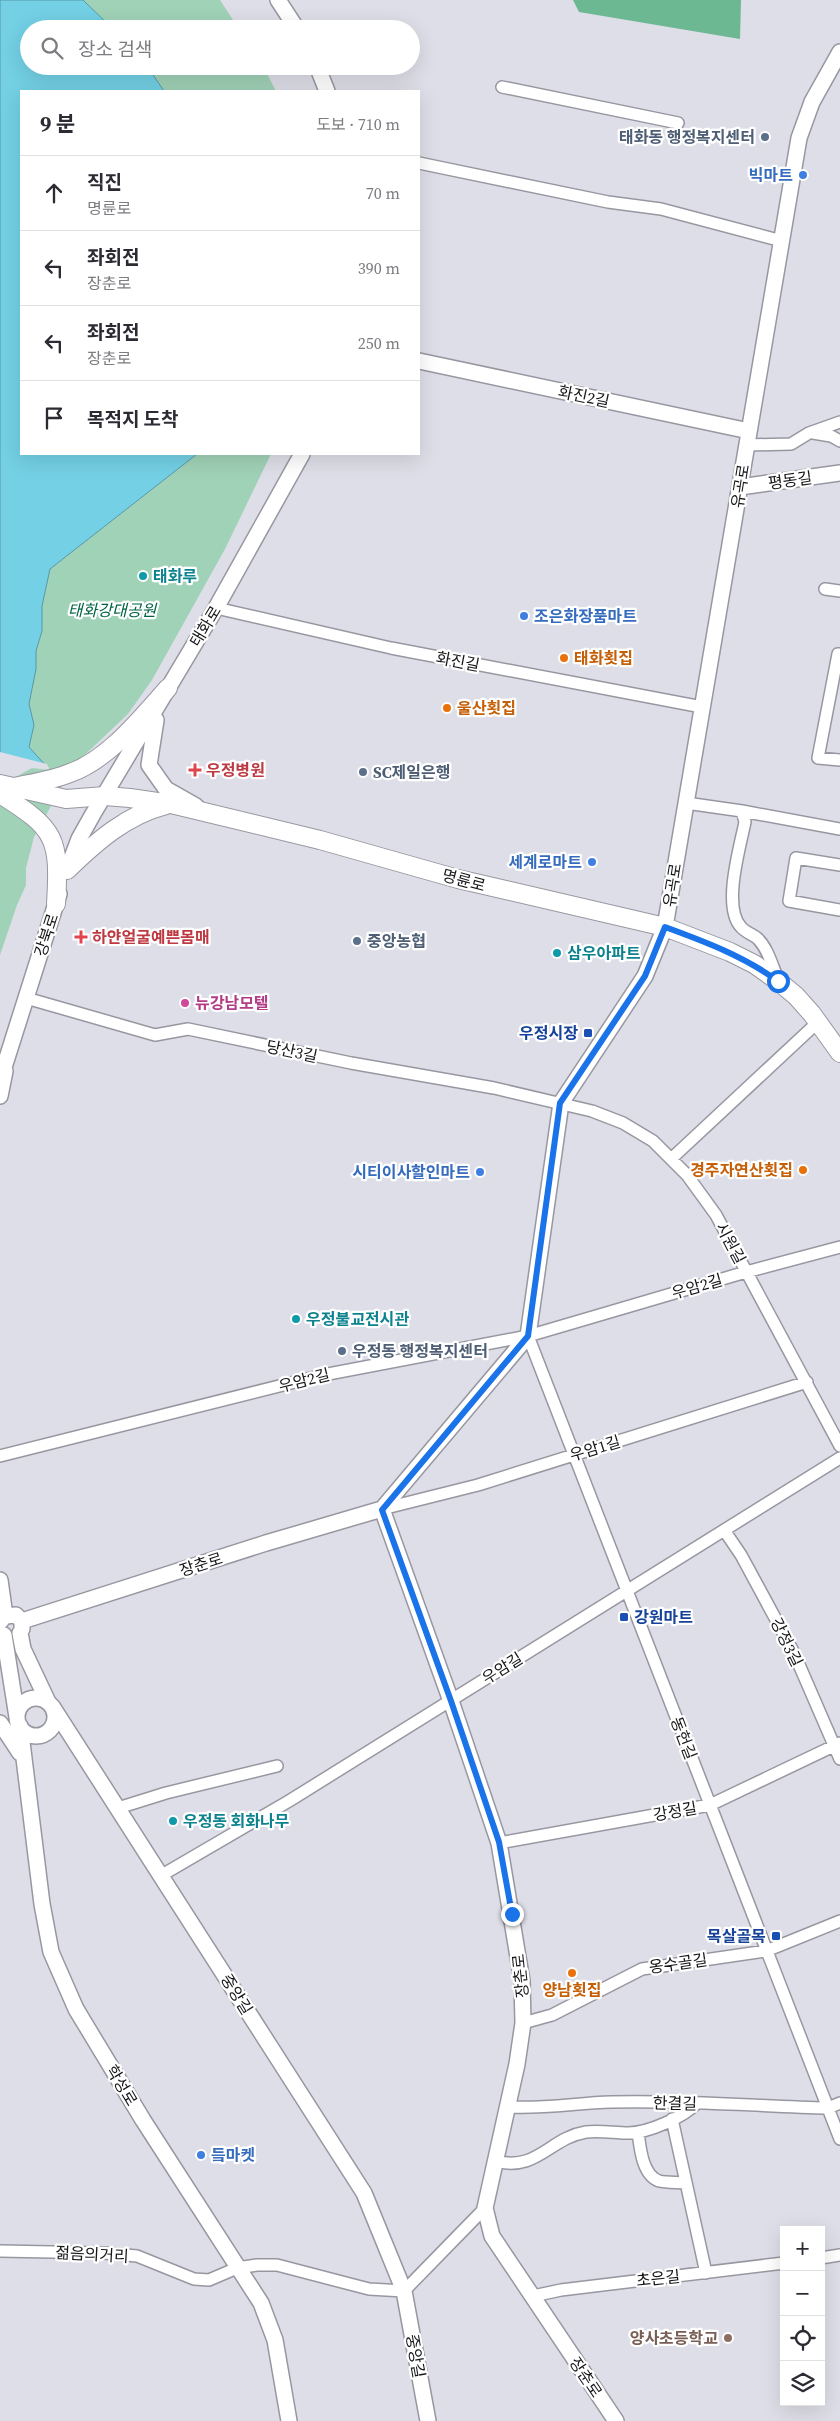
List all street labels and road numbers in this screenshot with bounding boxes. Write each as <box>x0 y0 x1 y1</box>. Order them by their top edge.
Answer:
street label: 화진2길 <box>556 380 612 412</box>
street label: 유곡로 <box>726 462 754 510</box>
street label: 평동길 <box>767 466 813 494</box>
street label: 태화로 <box>184 601 226 651</box>
street label: 화진길 <box>434 646 482 676</box>
street label: 유곡로 <box>658 861 686 909</box>
street label: 명륜로 <box>440 864 488 896</box>
street label: 강북로 <box>29 910 63 959</box>
street label: 당산3길 <box>264 1035 320 1067</box>
street label: 시원길 <box>711 1218 751 1268</box>
street label: 우암2길 <box>669 1268 725 1304</box>
street label: 우암2길 <box>276 1363 332 1397</box>
street label: 우암1길 <box>567 1430 623 1466</box>
street label: 장춘로 <box>177 1547 226 1581</box>
street label: 강정3길 <box>766 1614 808 1670</box>
street label: 우암길 <box>477 1647 527 1689</box>
street label: 동헌길 <box>666 1713 702 1763</box>
street label: 강정길 <box>651 1796 699 1826</box>
street label: 옹수골길 <box>647 1948 709 1978</box>
street label: 장춘로 <box>507 1953 533 1999</box>
street label: 중앙길 <box>216 1969 258 2019</box>
street label: 학성로 <box>101 2060 143 2110</box>
street label: 한결길 <box>653 2092 697 2114</box>
street label: 젊음의거리 <box>55 2241 129 2267</box>
street label: 초은길 <box>635 2265 681 2291</box>
street label: 중앙길 <box>401 2332 431 2380</box>
street label: 장춘로 <box>565 2353 608 2402</box>

